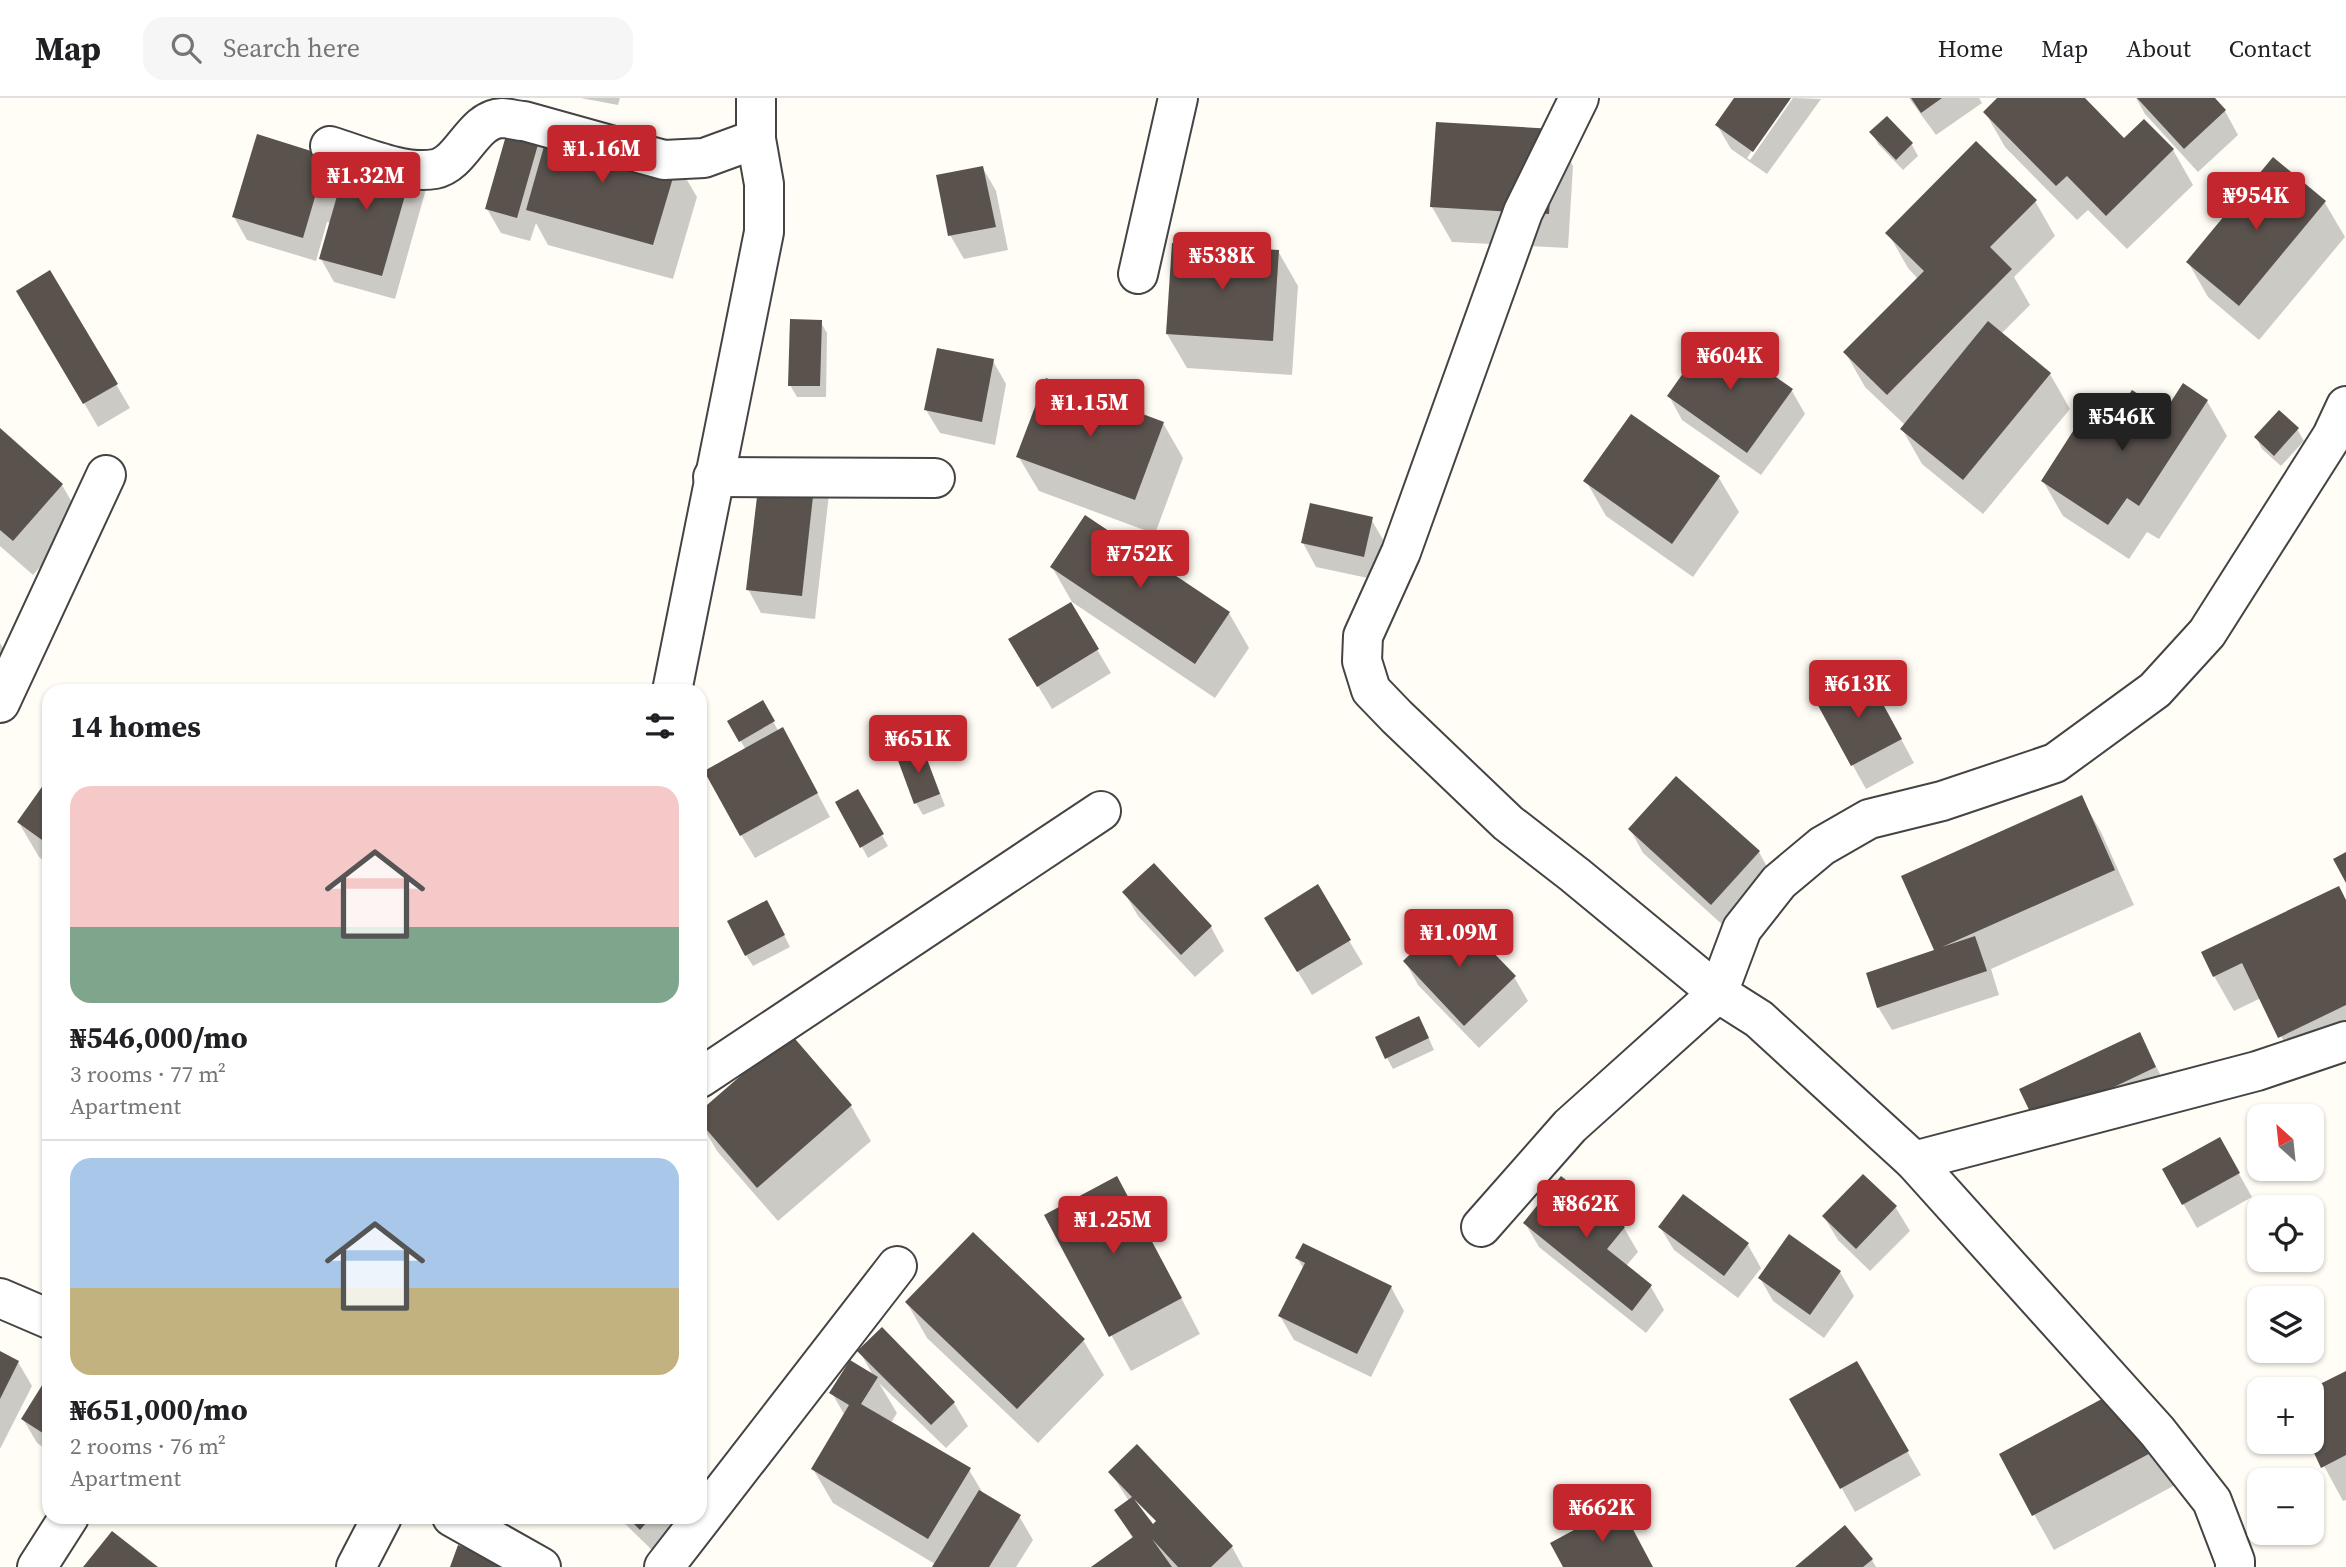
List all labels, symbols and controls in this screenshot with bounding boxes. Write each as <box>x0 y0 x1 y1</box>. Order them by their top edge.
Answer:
search box <box>143 17 633 80</box>
text: Map <box>35 26 101 71</box>
icon: search <box>167 29 205 67</box>
text: Search here <box>223 30 360 66</box>
text: Home <box>1938 32 2003 65</box>
text: Map <box>2041 32 2088 65</box>
text: About <box>2126 32 2191 65</box>
text: Contact <box>2229 32 2311 65</box>
pin: ₦1.16M <box>545 126 659 185</box>
text: ₦1.16M <box>563 132 641 164</box>
pin: ₦1.32M <box>309 152 423 212</box>
text: ₦1.32M <box>327 159 405 191</box>
pin: ₦954K <box>2207 172 2305 232</box>
text: ₦954K <box>2223 179 2289 211</box>
pin: ₦538K <box>1173 232 1271 292</box>
text: ₦538K <box>1189 239 1255 271</box>
pin: ₦604K <box>1681 332 1779 392</box>
text: ₦604K <box>1697 339 1763 371</box>
pin: ₦1.15M <box>1033 380 1147 439</box>
text: ₦1.15M <box>1051 386 1129 418</box>
pin: ₦546K <box>2073 394 2171 453</box>
text: ₦546K <box>2089 400 2155 432</box>
pin: ₦752K <box>1091 531 1189 590</box>
text: ₦752K <box>1107 537 1173 569</box>
pin: ₦613K <box>1809 660 1907 720</box>
text: ₦613K <box>1825 667 1891 699</box>
text: 14 homes <box>70 706 201 747</box>
icon: filters <box>641 707 679 745</box>
pin: ₦651K <box>869 716 967 775</box>
text: ₦651K <box>885 722 951 754</box>
icon: home <box>312 831 438 957</box>
pin: ₦1.09M <box>1402 910 1516 969</box>
text: ₦1.09M <box>1420 916 1498 948</box>
text: ₦546,000/mo <box>70 1017 248 1058</box>
text: 3 rooms · 77 m² <box>70 1058 226 1090</box>
text: Apartment <box>70 1090 181 1122</box>
north arrow <box>2247 1104 2324 1181</box>
map controls <box>2247 1104 2324 1545</box>
pin: ₦862K <box>1537 1180 1635 1240</box>
text: ₦862K <box>1553 1187 1619 1219</box>
button: locate <box>2247 1195 2324 1272</box>
pin: ₦1.25M <box>1056 1196 1170 1256</box>
icon: home <box>312 1203 438 1329</box>
text: ₦1.25M <box>1074 1203 1152 1235</box>
button: layers <box>2247 1286 2324 1363</box>
button: + <box>2247 1377 2324 1454</box>
text: ₦651,000/mo <box>70 1389 248 1430</box>
text: 2 rooms · 76 m² <box>70 1430 226 1462</box>
text: Apartment <box>70 1462 181 1494</box>
button: − <box>2247 1468 2324 1545</box>
pin: ₦662K <box>1553 1484 1651 1544</box>
text: ₦662K <box>1569 1491 1635 1523</box>

